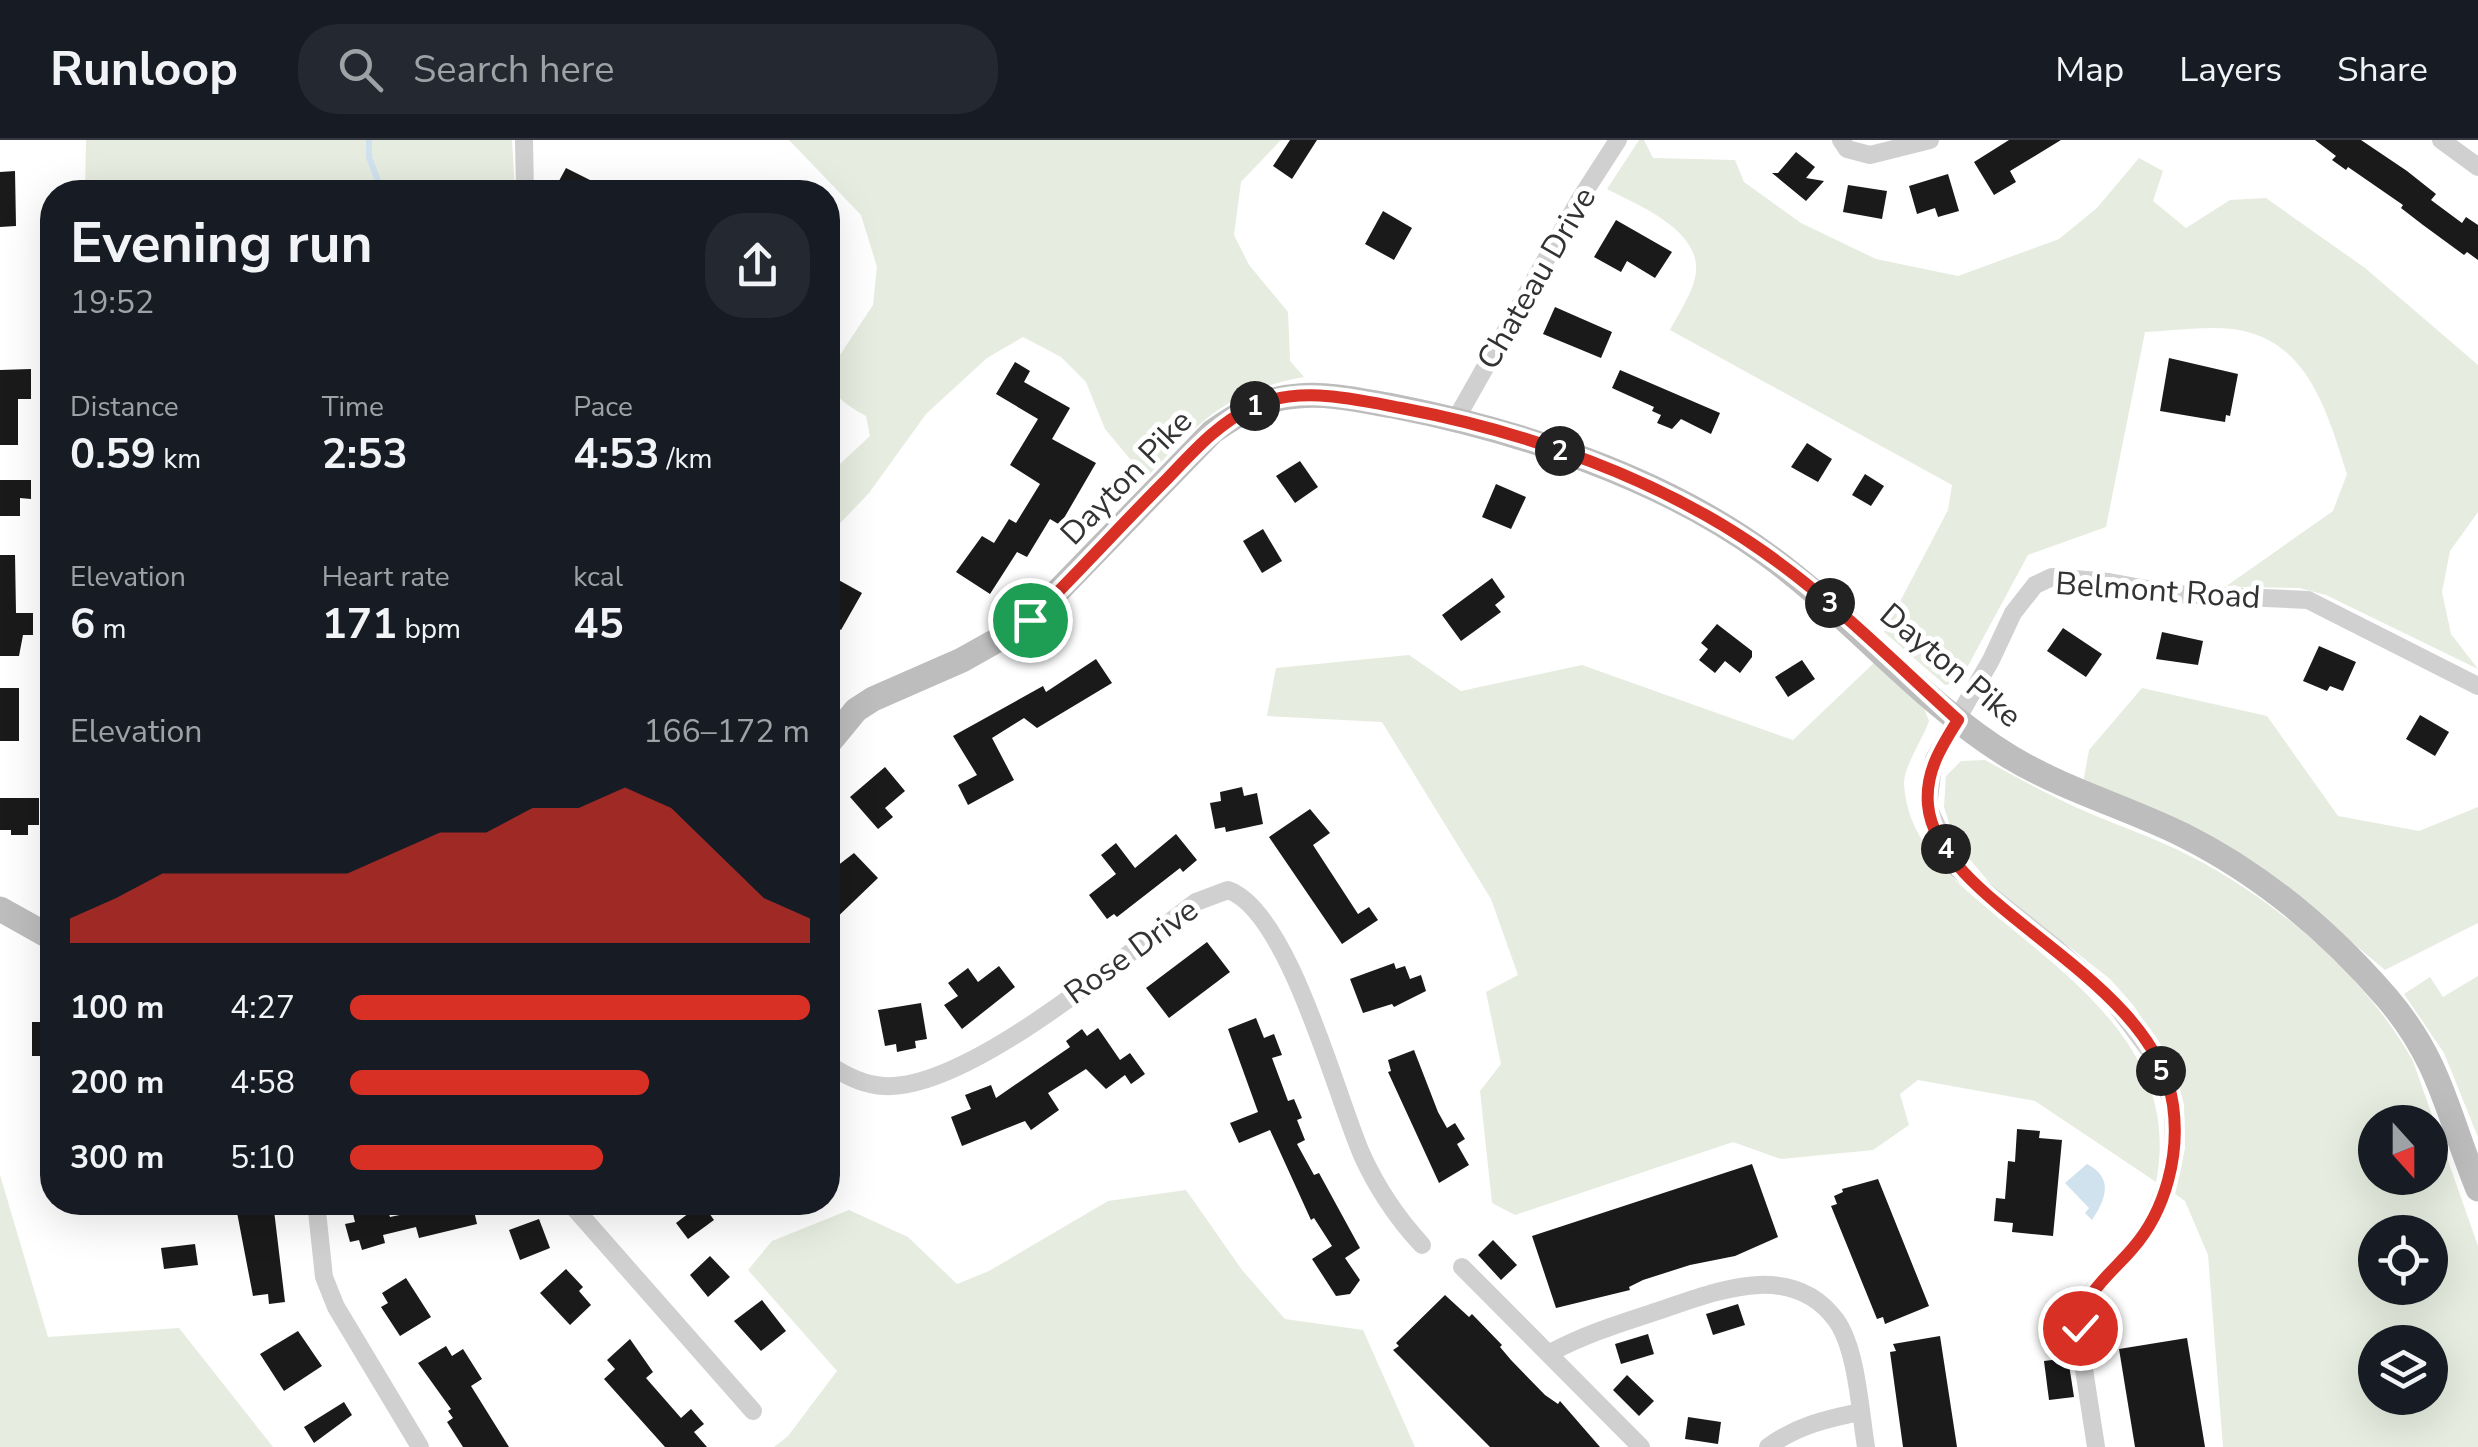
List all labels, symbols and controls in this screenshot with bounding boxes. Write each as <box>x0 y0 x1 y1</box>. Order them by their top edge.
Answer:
search box <box>298 24 998 114</box>
text: Runloop <box>50 36 238 102</box>
icon: search <box>333 42 388 97</box>
text: Search here <box>413 44 614 95</box>
text: Map <box>2055 46 2124 93</box>
text: Layers <box>2179 46 2282 93</box>
text: Share <box>2337 46 2428 93</box>
street label: Chateau Drive <box>1467 179 1606 377</box>
text: Evening run <box>70 206 373 281</box>
button: share <box>705 213 810 318</box>
text: 19:52 <box>70 281 154 324</box>
pin: 1 <box>1230 381 1280 431</box>
text: 1 <box>1247 387 1263 425</box>
text: Distance <box>70 388 179 426</box>
text: Time <box>322 388 384 426</box>
text: Pace <box>573 388 633 426</box>
street label: Dayton Pike <box>1051 400 1202 554</box>
text: 0.59 <box>70 426 156 483</box>
text: 2:53 <box>322 426 408 483</box>
text: 4:53 <box>573 426 659 483</box>
pin: 2 <box>1535 426 1585 476</box>
text: 2 <box>1552 432 1568 470</box>
text: km <box>156 440 201 478</box>
text: /km <box>659 440 712 478</box>
text: Elevation <box>70 558 186 596</box>
text: Heart rate <box>322 558 450 596</box>
text: kcal <box>573 558 623 596</box>
street label: Belmont Road <box>2054 562 2262 619</box>
pin <box>988 578 1073 663</box>
pin: 3 <box>1805 578 1855 628</box>
text: 3 <box>1822 584 1838 622</box>
icon: arrive <box>1003 593 1058 648</box>
street label: Dayton Pike <box>1871 593 2031 737</box>
text: 6 <box>70 596 95 653</box>
text: 171 <box>322 596 397 653</box>
text: 45 <box>573 596 624 653</box>
text: m <box>95 610 126 648</box>
text: bpm <box>397 610 461 648</box>
text: Elevation <box>70 710 203 753</box>
text: 166–172 m <box>643 710 810 753</box>
pin: 4 <box>1921 824 1971 874</box>
text: 4 <box>1938 830 1954 868</box>
street label: Rose Drive <box>1056 888 1207 1014</box>
text: 100 m <box>70 986 164 1029</box>
text: 4:27 <box>230 986 295 1029</box>
pin: 5 <box>2136 1046 2186 1096</box>
text: 5 <box>2153 1052 2169 1090</box>
text: 200 m <box>70 1061 164 1104</box>
text: 4:58 <box>230 1061 295 1104</box>
north arrow <box>2358 1105 2448 1195</box>
map controls <box>2358 1105 2448 1415</box>
text: 300 m <box>70 1136 164 1179</box>
text: 5:10 <box>230 1136 295 1179</box>
button: locate <box>2358 1215 2448 1305</box>
pin <box>2038 1286 2123 1371</box>
icon: check <box>2053 1301 2108 1356</box>
button: layers <box>2358 1325 2448 1415</box>

